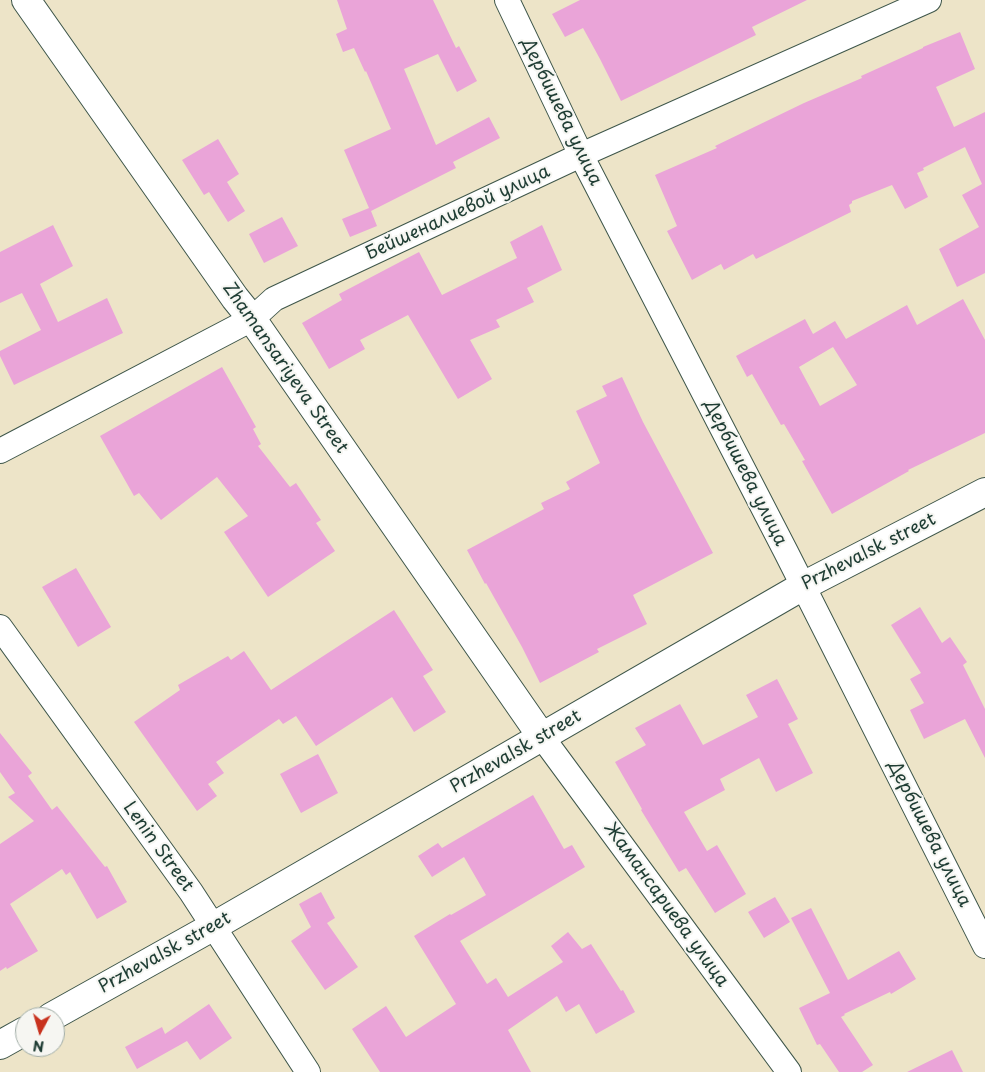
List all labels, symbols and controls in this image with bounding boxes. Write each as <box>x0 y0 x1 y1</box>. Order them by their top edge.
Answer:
street label: Дербишева улица <box>516 35 606 189</box>
street label: Бейшеналиевой улица <box>363 161 553 265</box>
street label: Zhamansariyeva Street <box>218 278 352 458</box>
street label: Дербишева улица <box>699 396 791 550</box>
street label: Przhevalsk street <box>798 509 940 595</box>
street label: Przhevalsk street <box>447 706 585 798</box>
street label: Дербишева улица <box>883 757 975 911</box>
street label: Lenin Street <box>118 798 198 896</box>
street label: Жамансариева улица <box>599 819 733 991</box>
street label: Przhevalsk street <box>95 908 235 998</box>
north arrow <box>15 1007 65 1057</box>
text: N <box>32 1035 45 1057</box>

